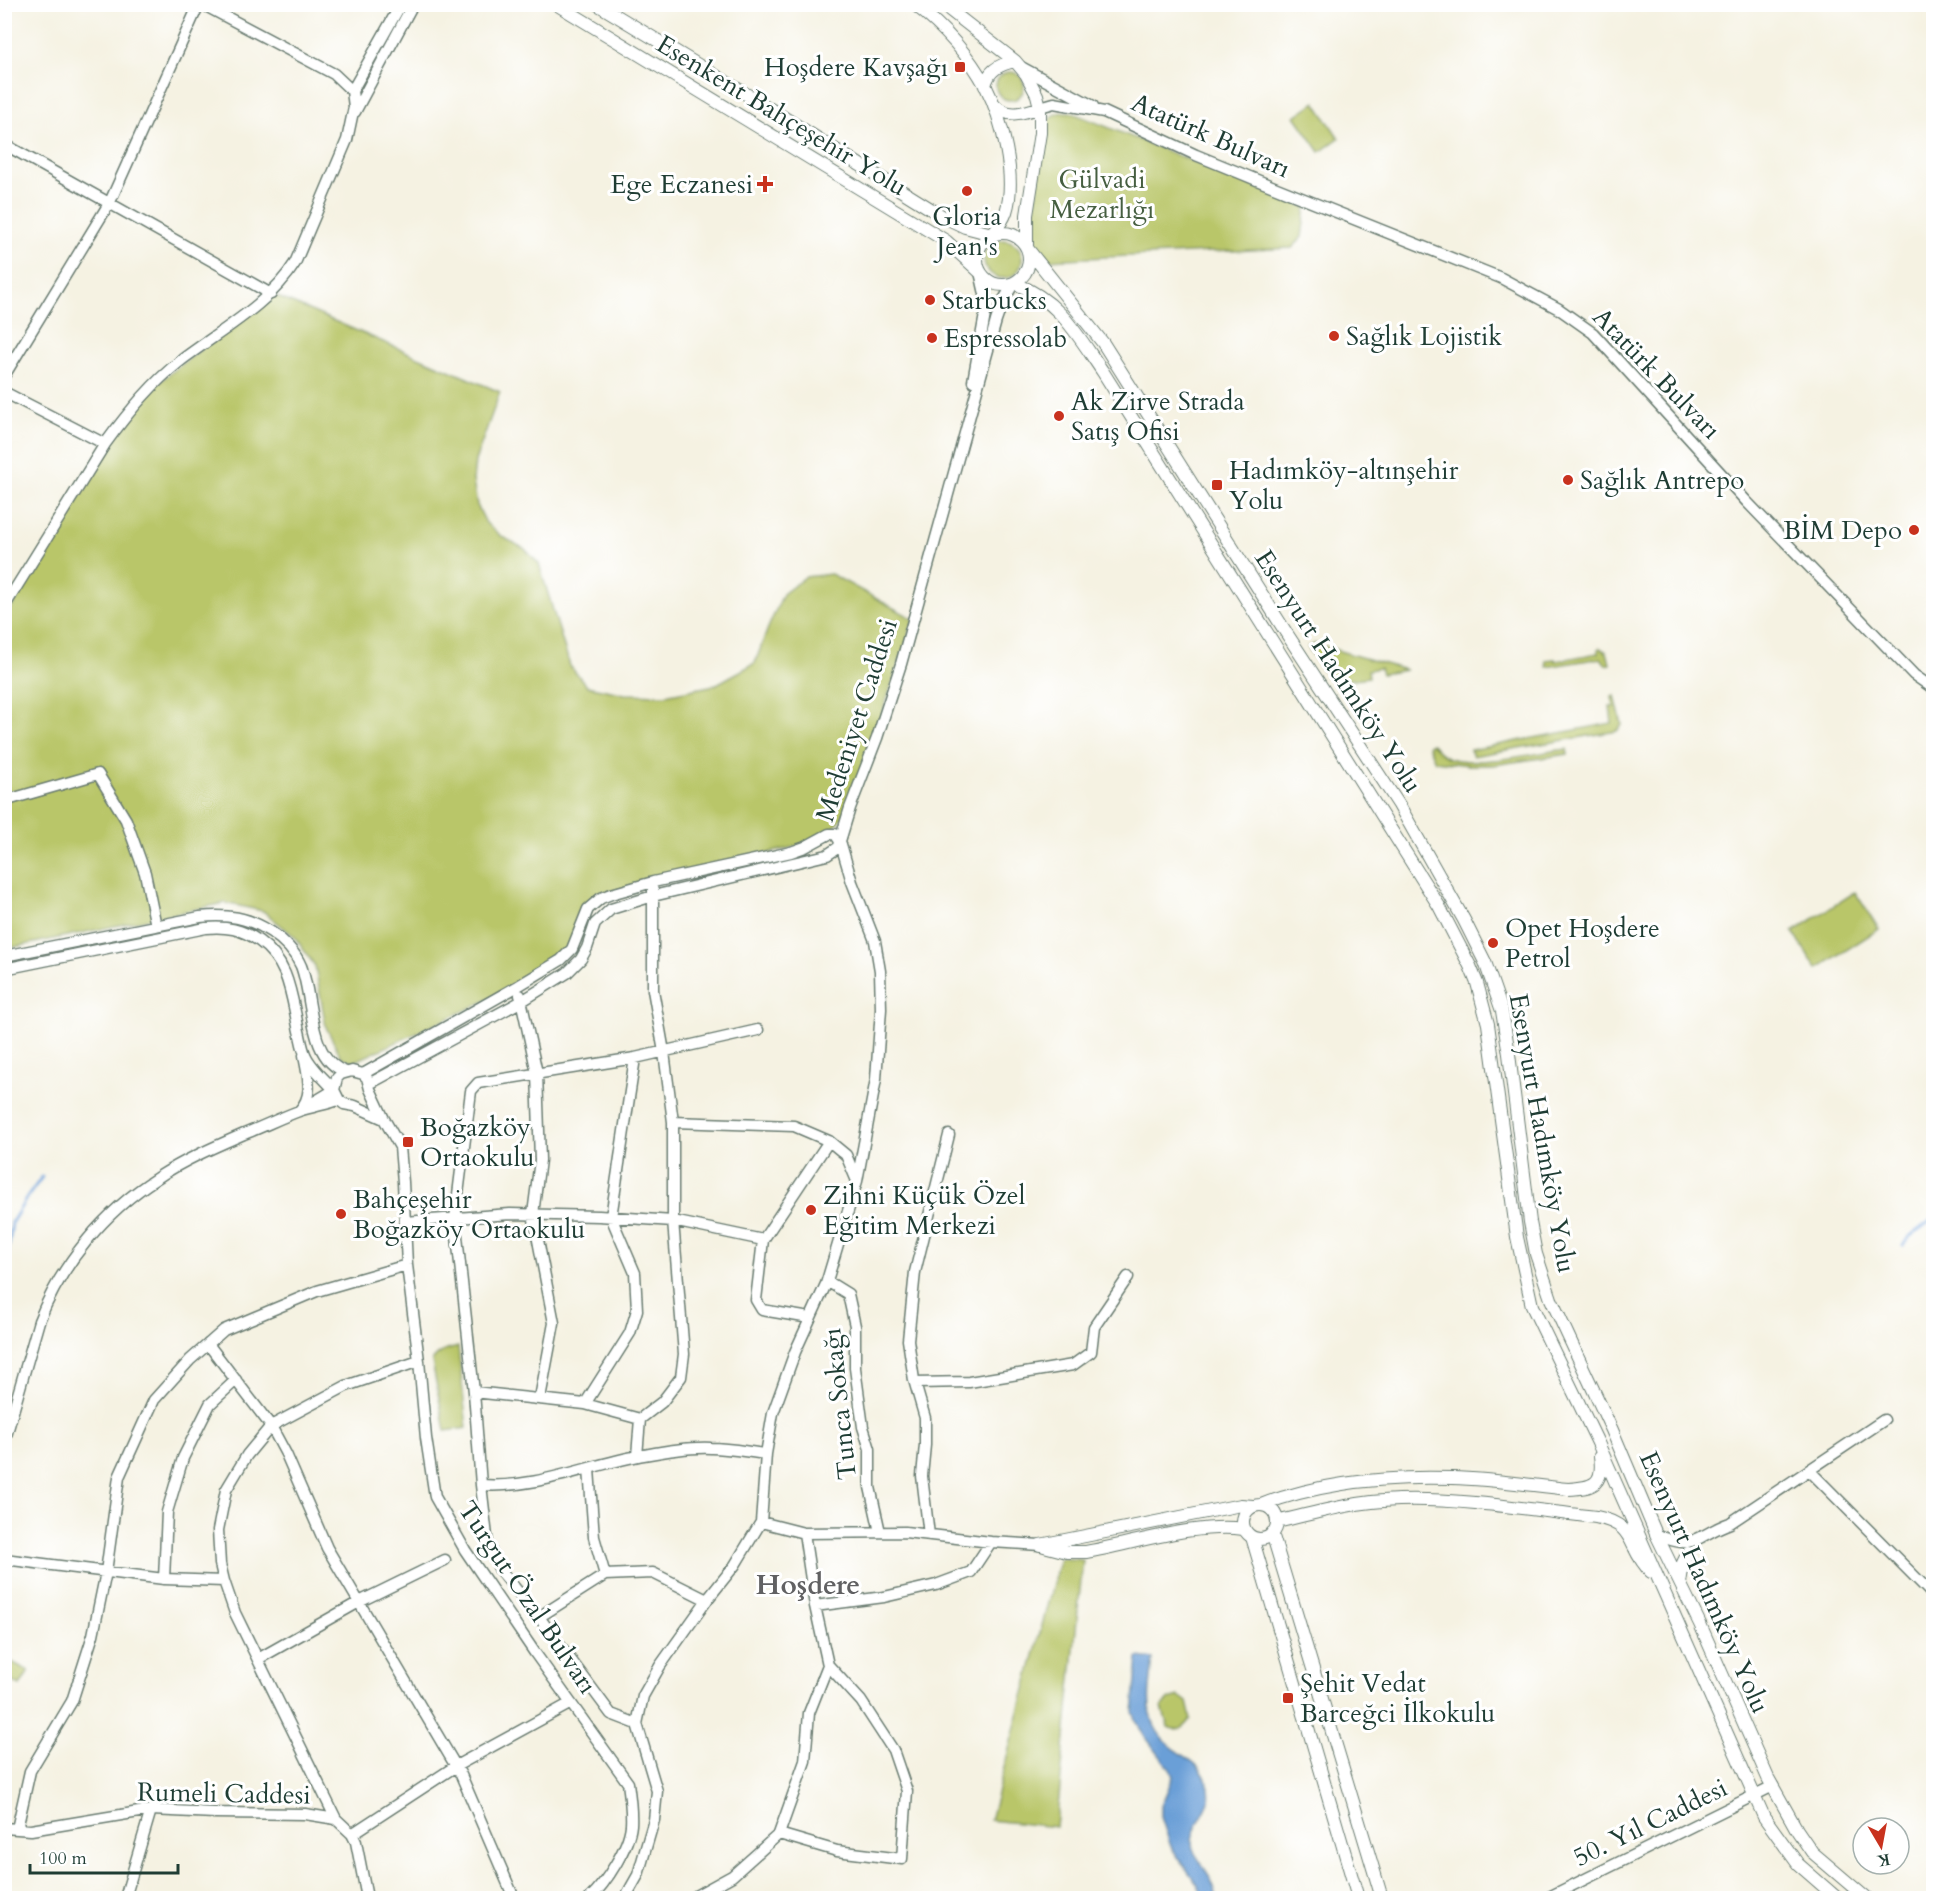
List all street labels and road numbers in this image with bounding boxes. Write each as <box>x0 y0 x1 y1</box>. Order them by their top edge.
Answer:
street label: Esenkent Bahçeşehir Yolu <box>650 27 914 204</box>
street label: Atatürk Bulvarı <box>1126 85 1296 186</box>
street label: Atatürk Bulvarı <box>1585 300 1728 447</box>
street label: Esenyurt Hadımköy Yolu <box>1247 543 1430 800</box>
street label: Medeniyet Caddesi <box>807 614 906 826</box>
street label: Esenyurt Hadımköy Yolu <box>1501 991 1584 1276</box>
street label: Tunca Sokağı <box>814 1326 865 1482</box>
street label: Esenyurt Hadımköy Yolu <box>1631 1446 1778 1719</box>
street label: Turgut Özal Bulvarı <box>450 1494 605 1701</box>
street label: 50. Yıl Caddesi <box>1567 1770 1733 1875</box>
street label: Rumeli Caddesi <box>137 1774 311 1813</box>

